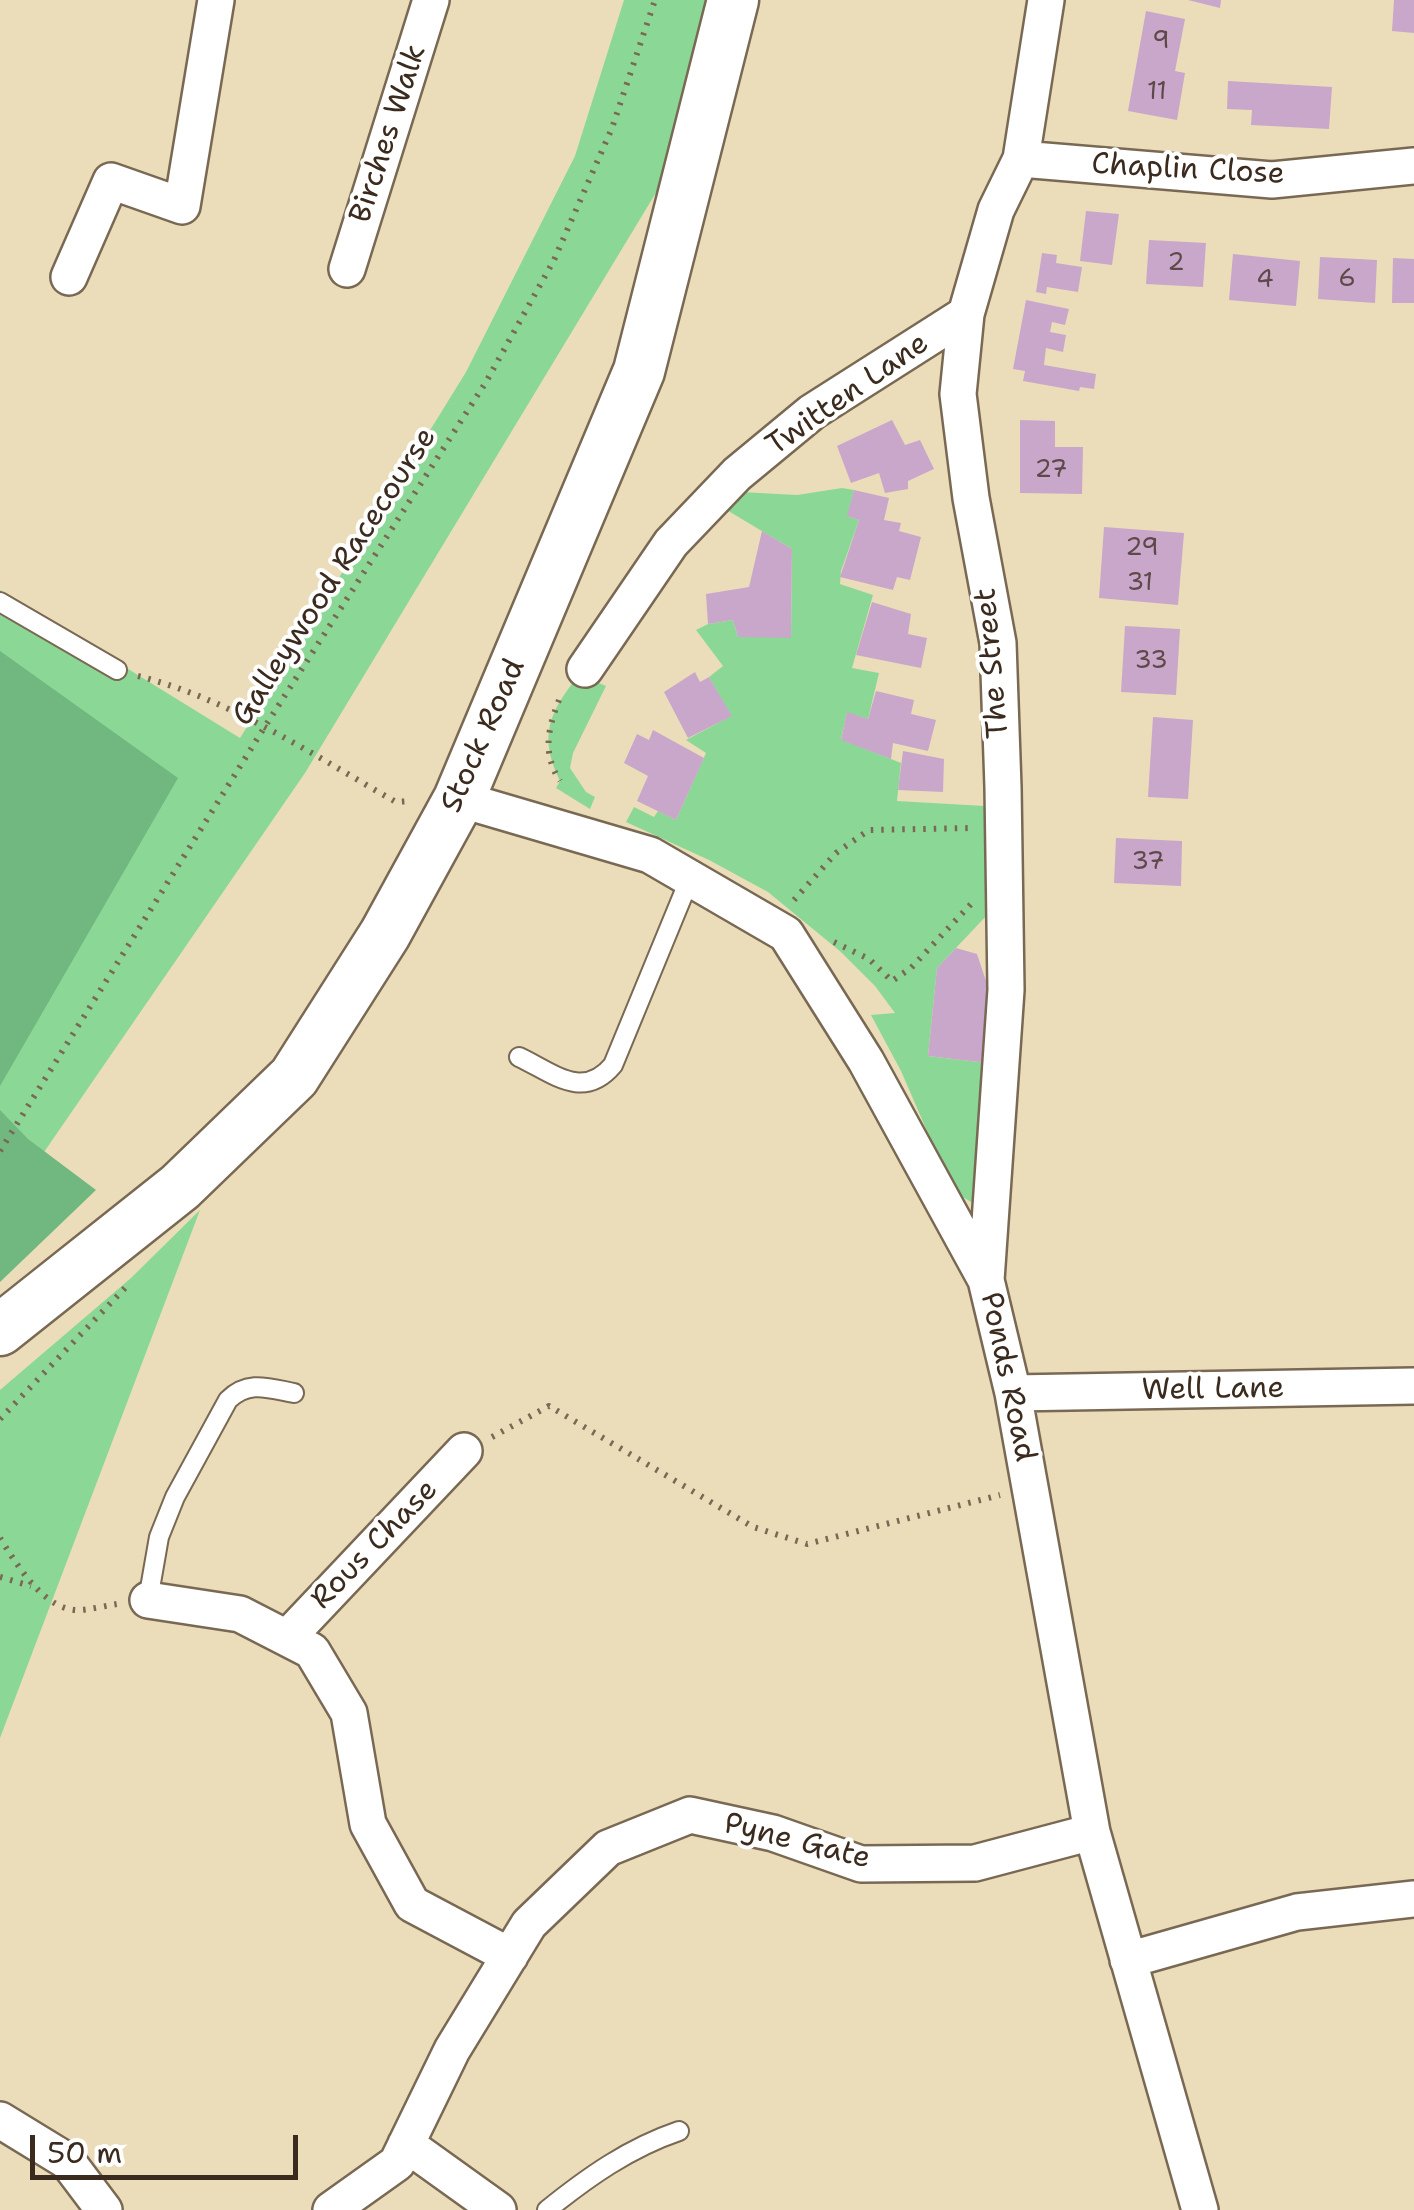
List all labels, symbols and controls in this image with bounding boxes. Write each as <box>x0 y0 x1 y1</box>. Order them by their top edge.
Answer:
house number: 9 <box>1152 26 1170 56</box>
street label: Birches Walk <box>343 40 435 228</box>
house number: 11 <box>1147 77 1167 107</box>
street label: Chaplin Close <box>1091 147 1285 193</box>
house number: 2 <box>1167 248 1185 278</box>
house number: 6 <box>1338 264 1356 294</box>
house number: 4 <box>1256 265 1274 295</box>
street label: Twitten Lane <box>760 326 936 464</box>
street label: Galleywood Racecourse <box>225 421 445 733</box>
house number: 27 <box>1034 455 1068 485</box>
house number: 29 <box>1125 533 1159 563</box>
house number: 31 <box>1127 568 1153 598</box>
street label: The Street <box>968 586 1018 740</box>
house number: 33 <box>1134 646 1168 676</box>
street label: Stock Road <box>434 654 534 818</box>
house number: 37 <box>1132 847 1164 877</box>
street label: Ponds Road <box>971 1289 1043 1465</box>
street label: Well Lane <box>1141 1371 1285 1409</box>
street label: Rous Chase <box>304 1473 446 1617</box>
street label: Pyne Gate <box>720 1806 874 1878</box>
scale bar <box>35 2115 302 2177</box>
text: 50 m <box>47 2132 122 2173</box>

